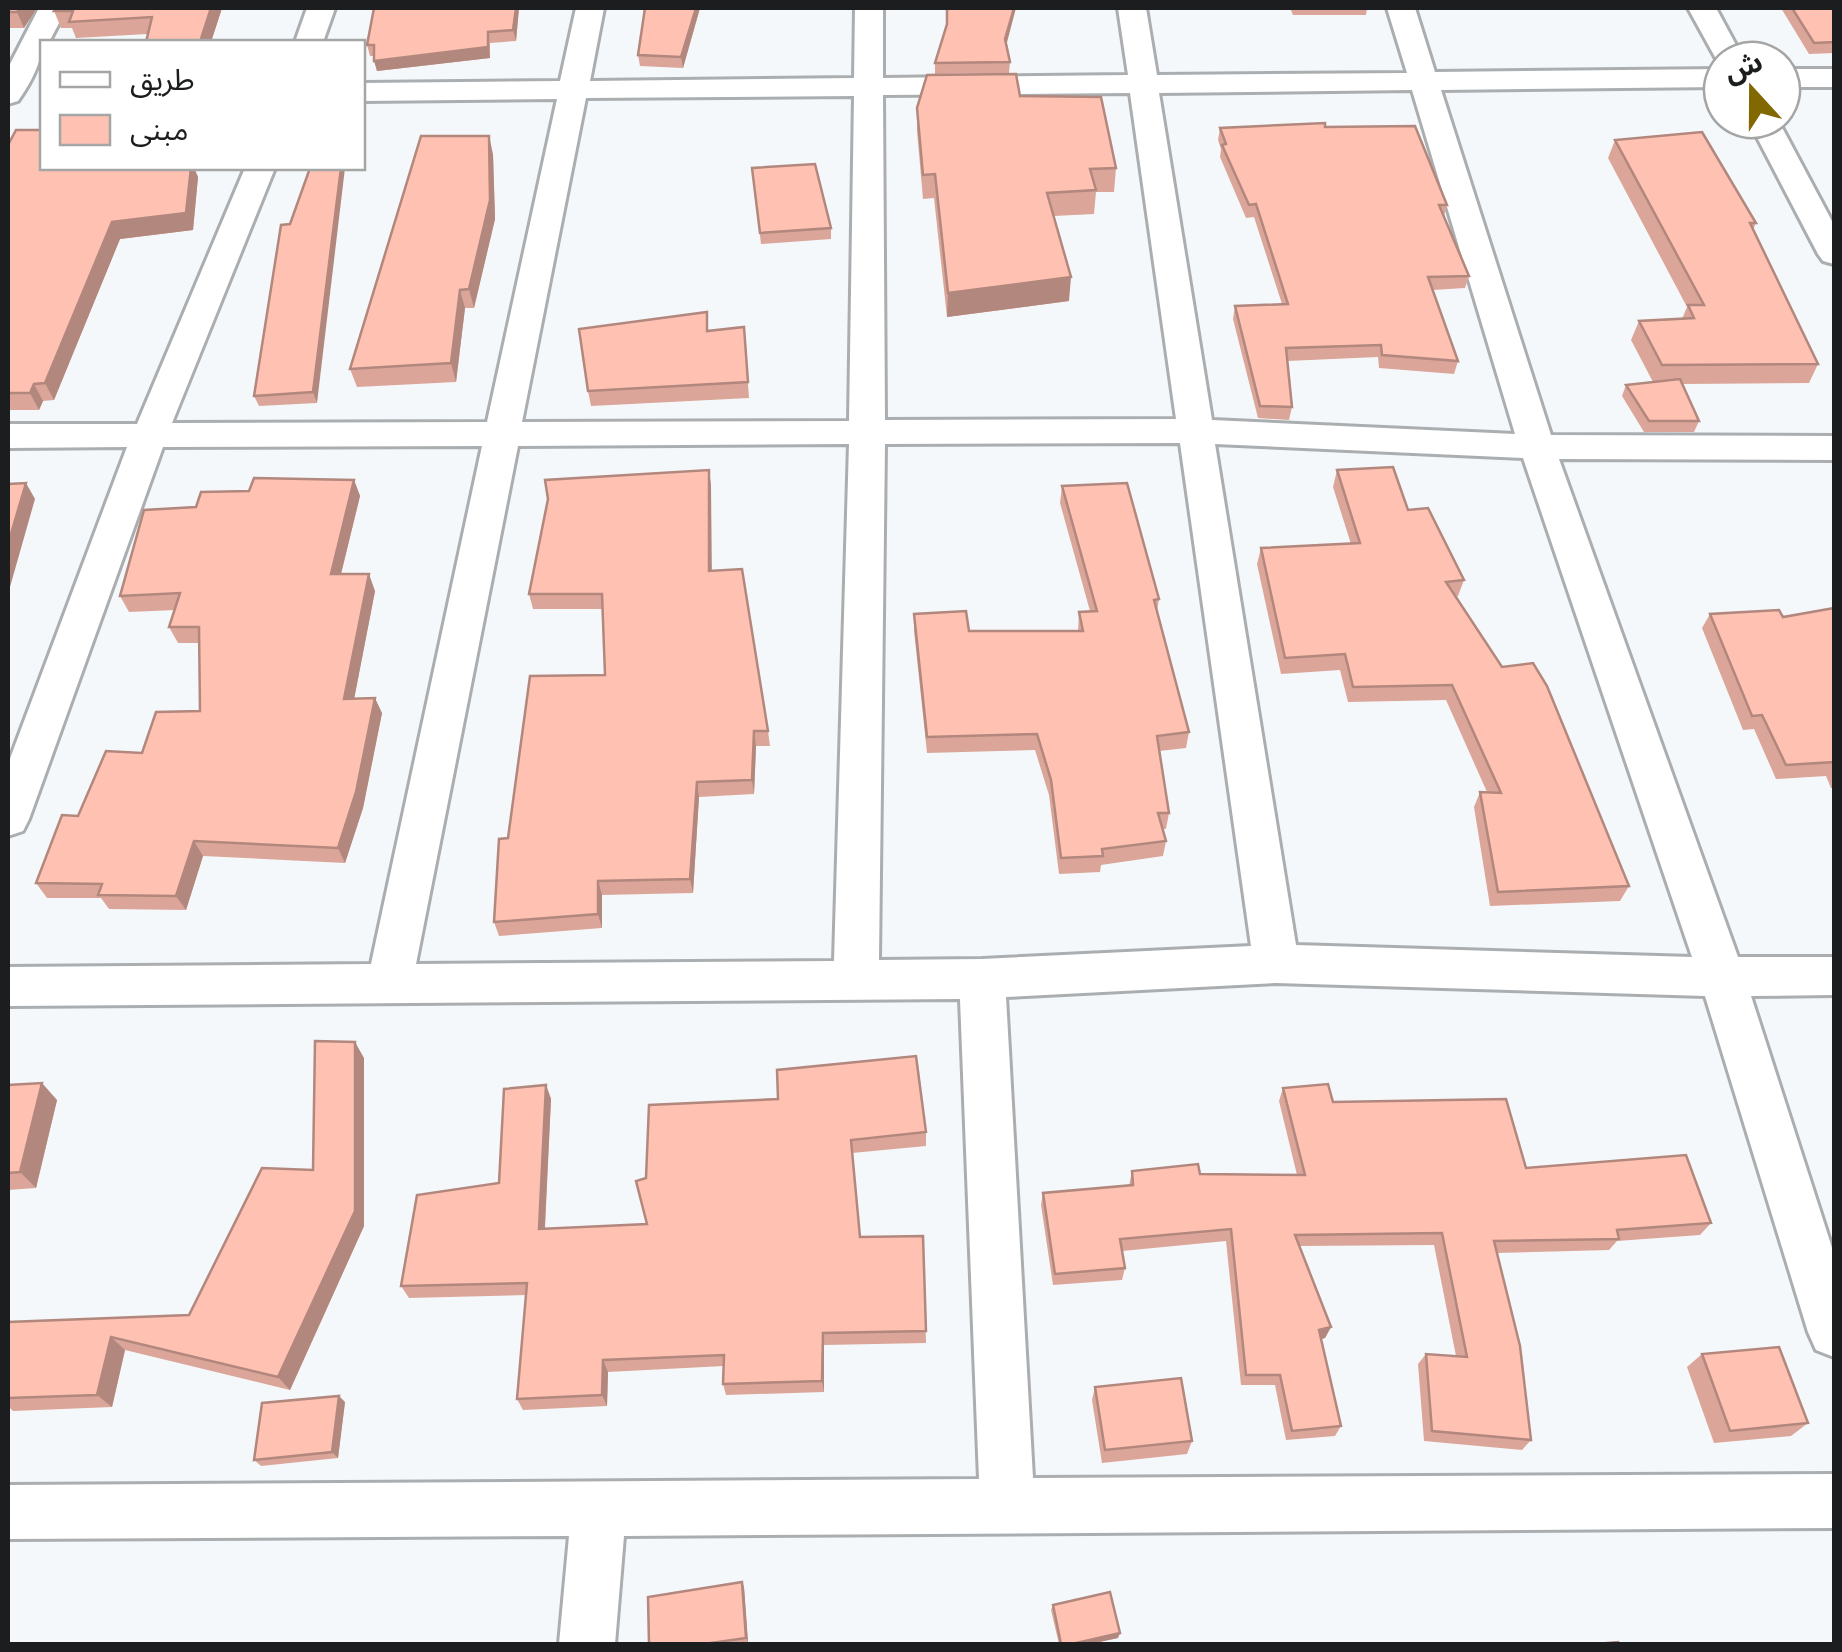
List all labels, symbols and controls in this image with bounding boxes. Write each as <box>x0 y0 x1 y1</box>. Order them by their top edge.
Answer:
legend <box>40 40 365 170</box>
north arrow <box>1702 40 1802 140</box>
text: ش <box>1718 42 1768 92</box>
text: طريق <box>130 58 195 101</box>
text: مبنى <box>130 108 188 151</box>

